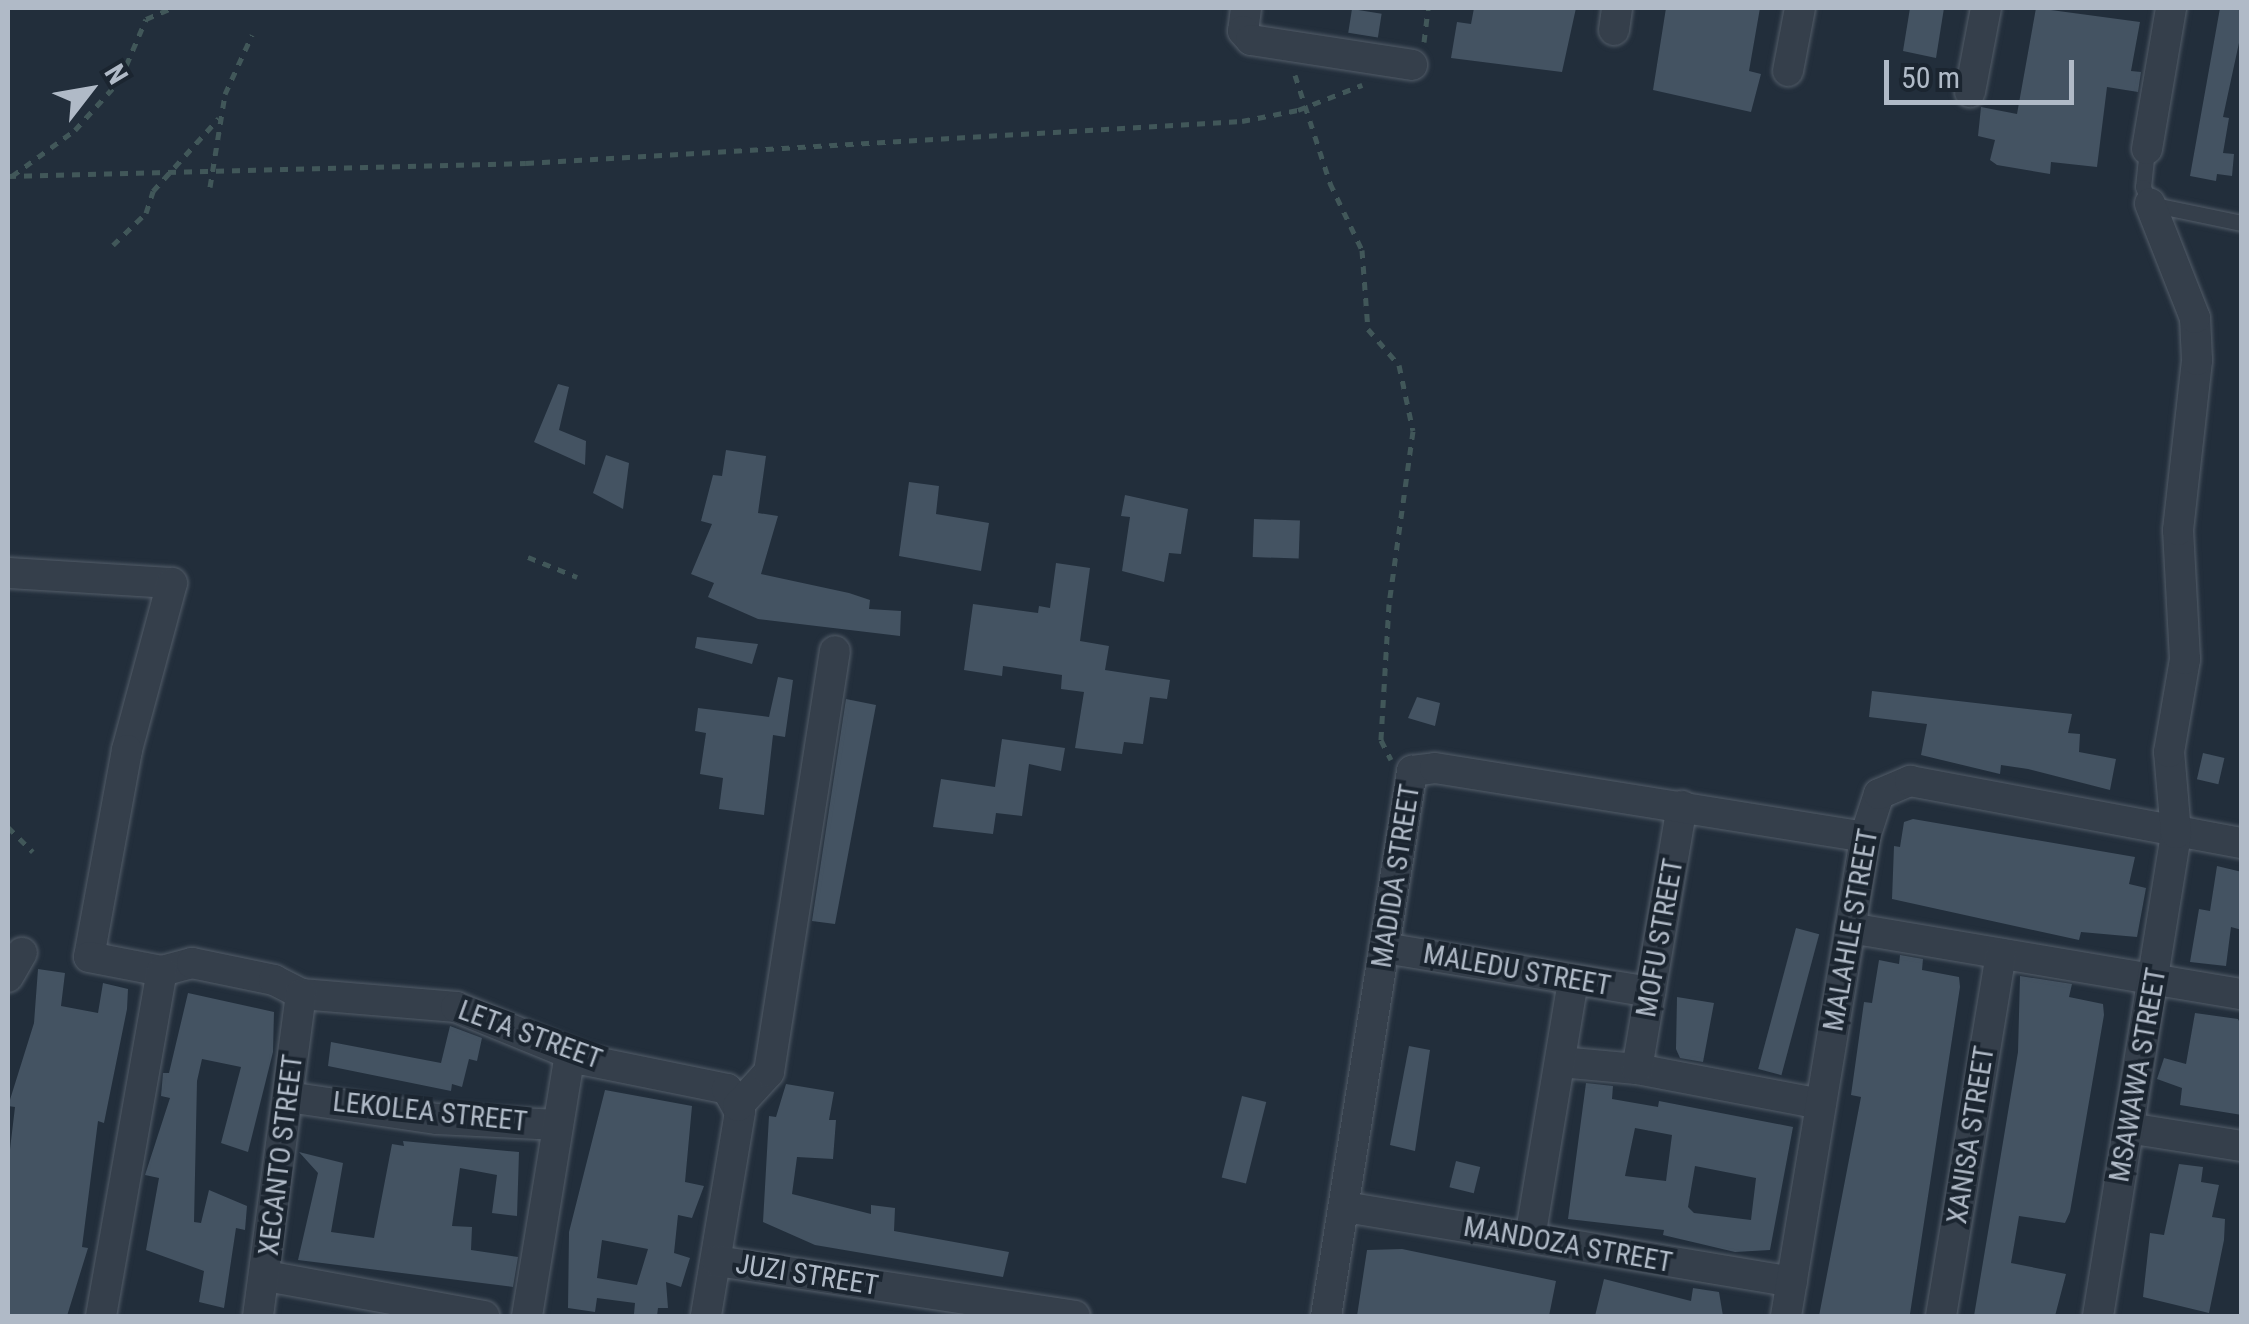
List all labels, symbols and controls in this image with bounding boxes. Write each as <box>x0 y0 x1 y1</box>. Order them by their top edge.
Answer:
north arrow <box>40 40 140 140</box>
scale bar <box>1889 40 2079 102</box>
text: N <box>98 58 135 90</box>
text: 50 m <box>1901 60 1960 95</box>
street label: MADIDA STREET <box>1365 782 1427 970</box>
street label: MALAHLE STREET <box>1817 826 1885 1034</box>
street label: MOFU STREET <box>1630 856 1690 1020</box>
street label: MALEDU STREET <box>1421 937 1613 1003</box>
street label: MSAWAWA STREET <box>2103 965 2173 1185</box>
street label: LETA STREET <box>454 994 606 1076</box>
street label: XANISA STREET <box>1940 1044 2002 1226</box>
street label: XECANTO STREET <box>252 1053 310 1257</box>
street label: LEKOLEA STREET <box>331 1085 529 1139</box>
street label: MANDOZA STREET <box>1461 1210 1675 1280</box>
street label: JUZI STREET <box>733 1247 881 1303</box>

